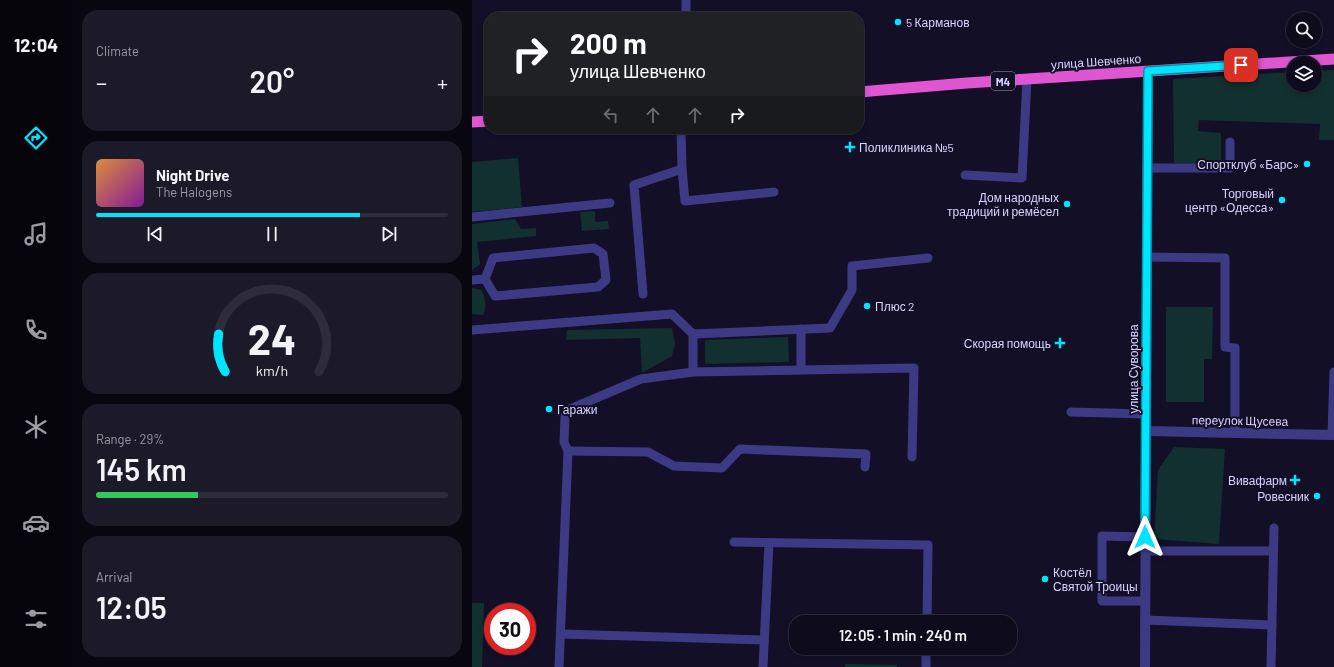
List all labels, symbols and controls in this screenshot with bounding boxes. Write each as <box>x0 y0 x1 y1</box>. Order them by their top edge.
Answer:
map controls <box>1286 12 1322 92</box>
button: search <box>1286 12 1322 48</box>
place label: 5 Карманов <box>906 15 970 30</box>
marker: 5 Карманов <box>893 17 903 27</box>
text: 200 m <box>570 26 647 60</box>
icon: right <box>504 28 556 80</box>
text: 12:04 <box>14 34 58 56</box>
text: Climate <box>96 43 139 59</box>
pin <box>1224 48 1258 82</box>
street label: улица Шевченко <box>1050 51 1142 72</box>
icon: arrive <box>1230 54 1252 76</box>
button: layers <box>1286 56 1322 92</box>
text: улица Шевченко <box>570 60 706 82</box>
text: 20° <box>250 63 294 99</box>
text: − <box>96 69 107 95</box>
text: + <box>437 69 448 95</box>
road number: M4 <box>991 72 1015 90</box>
icon: left <box>600 104 622 126</box>
icon: ahead <box>642 104 664 126</box>
icon: ahead <box>684 104 706 126</box>
icon: right <box>726 104 748 126</box>
icon: directions <box>22 124 50 152</box>
place label: Поликлиника №5 <box>859 140 954 154</box>
marker: Поликлиника №5 <box>844 141 856 153</box>
place label: Спортклуб «Барс» <box>1197 157 1299 172</box>
marker: Спортклуб «Барс» <box>1302 159 1312 169</box>
text: Night Drive <box>156 166 229 184</box>
text: The Halogens <box>156 184 232 200</box>
place label: Торговый центр «Одесса» <box>1185 186 1274 215</box>
place label: Дом народных традиций и ремёсел <box>947 190 1059 219</box>
marker: Торговый центр «Одесса» <box>1277 195 1287 205</box>
marker: Дом народных традиций и ремёсел <box>1062 199 1072 209</box>
icon: music <box>22 220 50 248</box>
icon: previous <box>144 223 166 245</box>
icon: pause <box>261 223 283 245</box>
icon: next <box>378 223 400 245</box>
place label: Плюс 2 <box>875 299 914 313</box>
marker: Плюс 2 <box>862 301 872 311</box>
text: 24 <box>248 312 296 362</box>
icon: phone <box>22 316 50 344</box>
street label: улица Суворова <box>1126 324 1141 414</box>
place label: Скорая помощь <box>964 336 1051 351</box>
marker: Скорая помощь <box>1054 337 1066 349</box>
text: km/h <box>256 361 288 378</box>
place label: Гаражи <box>557 402 598 417</box>
marker: Гаражи <box>544 404 554 414</box>
street label: переулок Щусева <box>1192 412 1289 429</box>
icon: climate <box>22 413 50 441</box>
text: Range · 29% <box>96 431 164 447</box>
text: 145 km <box>96 451 187 487</box>
place label: Вивафарм <box>1228 473 1287 488</box>
marker: Вивафарм <box>1290 475 1300 485</box>
place label: Ровесник <box>1257 489 1310 503</box>
marker: Ровесник <box>1312 491 1322 501</box>
icon: car <box>22 509 50 537</box>
position arrow <box>1124 516 1166 558</box>
place label: Костёл Святой Троицы <box>1053 565 1138 594</box>
text: Arrival <box>96 569 132 585</box>
marker: Костёл Святой Троицы <box>1040 574 1050 584</box>
text: 12:05 <box>96 589 167 625</box>
speed limit sign: 30 <box>484 603 536 655</box>
icon: filters <box>22 605 50 633</box>
text: 12:05 · 1 min · 240 m <box>839 626 967 644</box>

